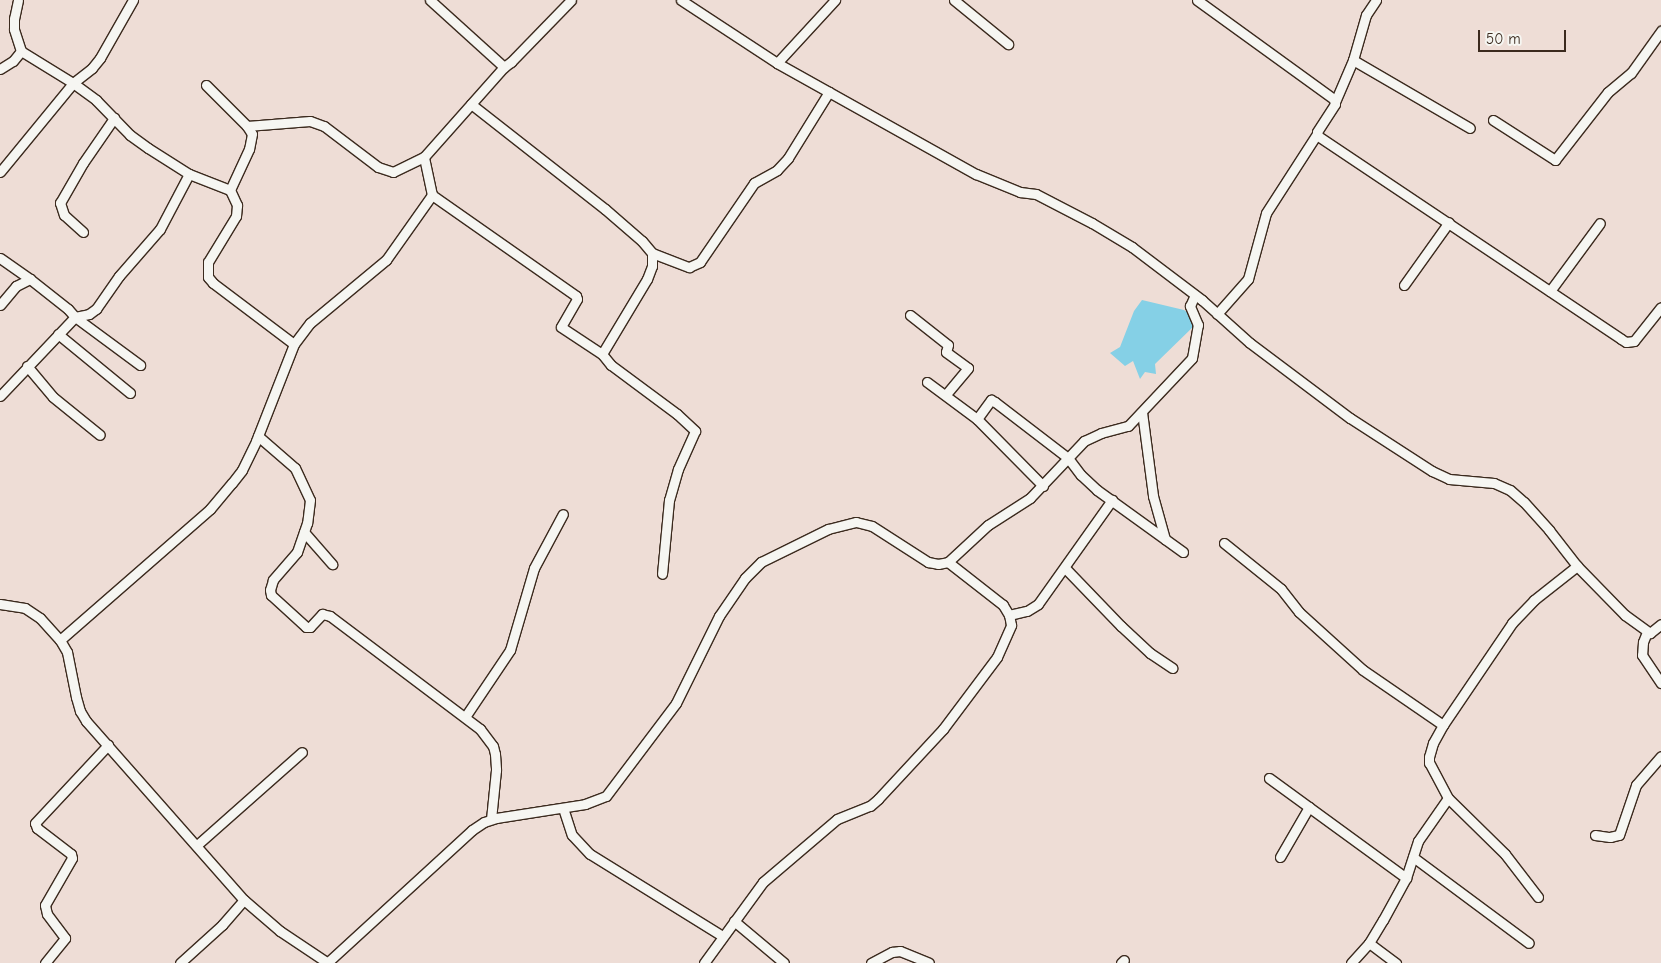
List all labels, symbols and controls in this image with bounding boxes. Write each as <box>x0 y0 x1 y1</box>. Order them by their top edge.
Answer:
scale bar <box>1481 20 1568 52</box>
text: 50 m <box>1486 30 1521 48</box>

